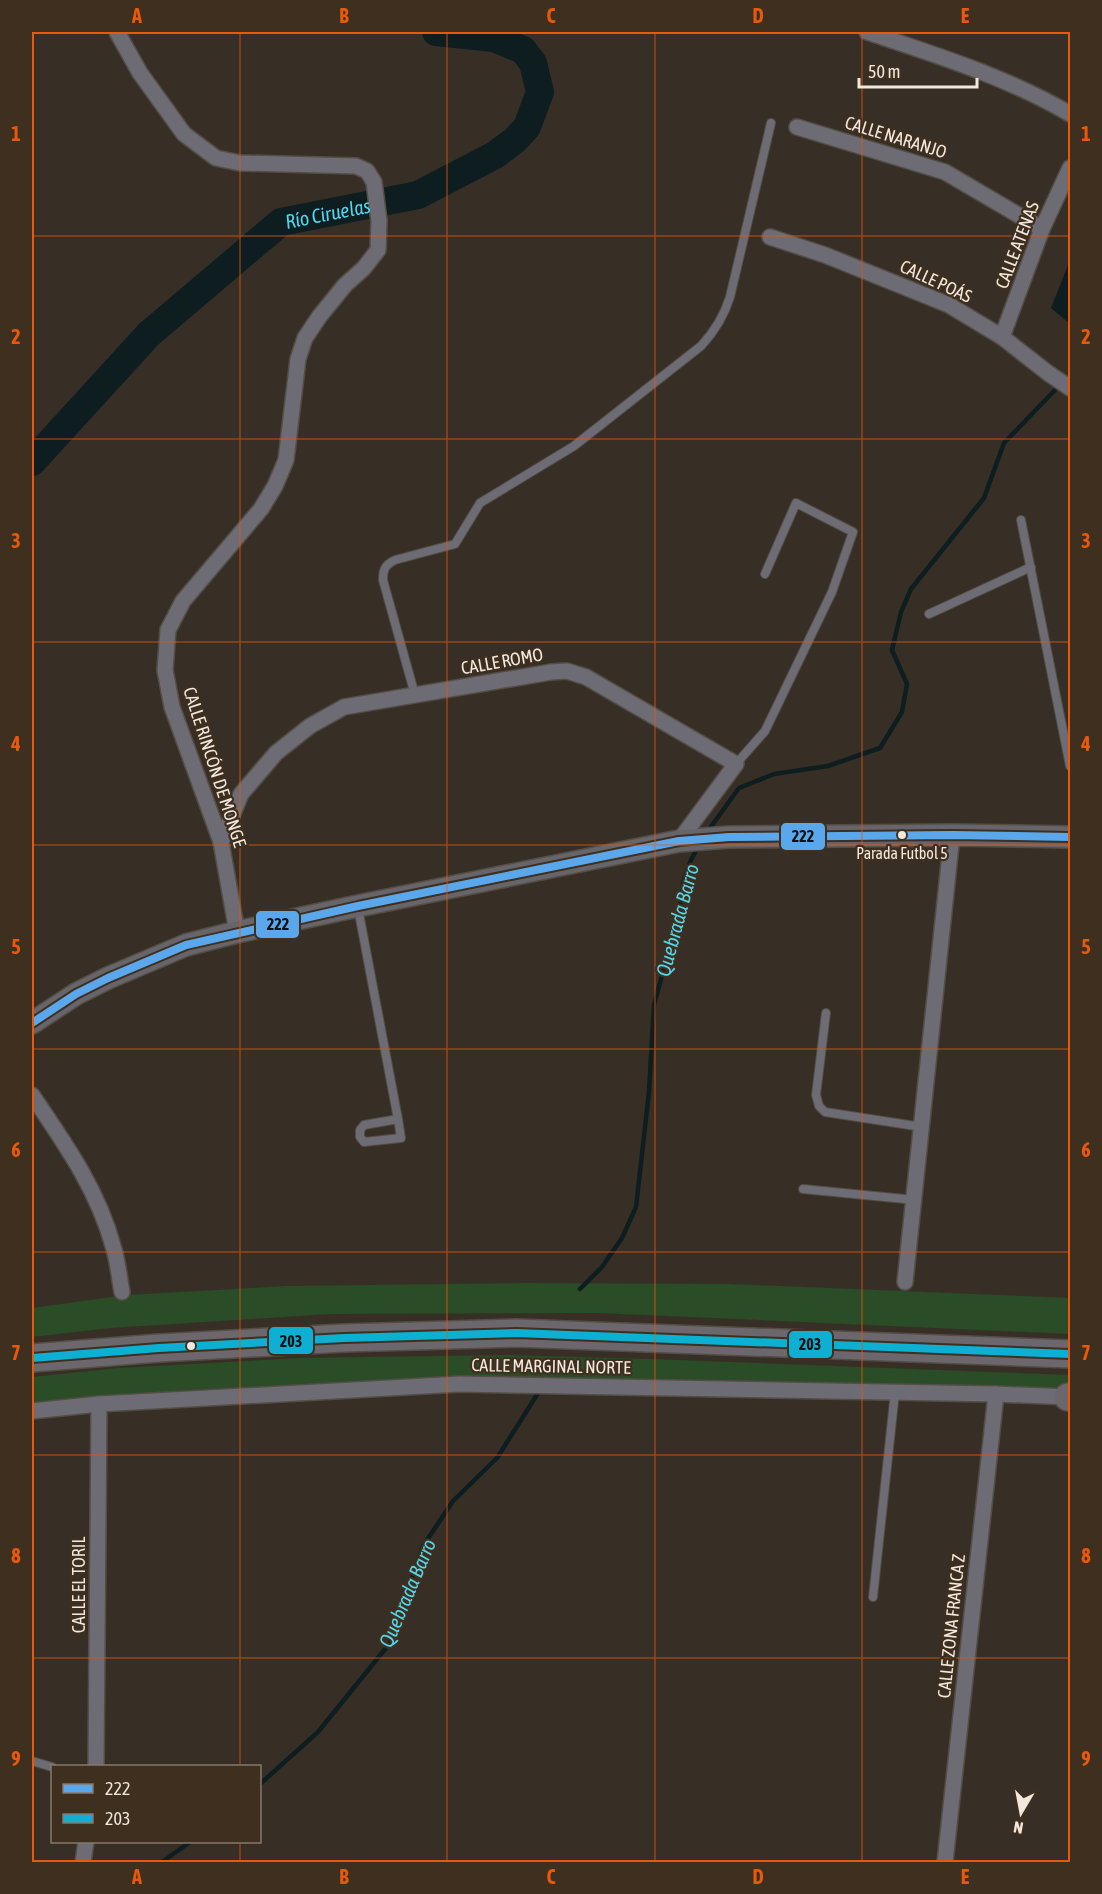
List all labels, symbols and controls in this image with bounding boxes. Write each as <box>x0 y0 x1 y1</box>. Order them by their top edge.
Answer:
text: A <box>131 4 142 27</box>
text: B <box>339 4 349 27</box>
text: C <box>547 4 556 27</box>
text: D <box>752 4 764 27</box>
text: E <box>961 4 970 27</box>
scale bar <box>859 51 978 89</box>
text: 50 m <box>868 61 900 82</box>
street label: CALLE NARANJO <box>843 112 949 162</box>
text: 1 <box>11 122 21 145</box>
text: 1 <box>1081 122 1091 145</box>
water label: Río Ciruelas <box>283 193 372 232</box>
street label: CALLE ATENAS <box>991 198 1043 292</box>
street label: CALLE POÁS <box>897 255 976 307</box>
text: 2 <box>11 325 21 348</box>
text: 2 <box>1081 325 1091 348</box>
text: 3 <box>11 529 21 552</box>
text: 3 <box>1081 529 1091 552</box>
street label: CALLE ROMO <box>459 643 545 679</box>
street label: CALLE RINCÓN DE MONGE <box>179 684 251 850</box>
text: 4 <box>10 732 21 755</box>
text: 4 <box>1080 732 1091 755</box>
line badge: 222 <box>780 822 826 851</box>
text: 222 <box>792 827 814 845</box>
marker: Parada Futbol 5 <box>896 829 908 841</box>
place label: Parada Futbol 5 <box>856 844 948 862</box>
water label: Quebrada Barro <box>651 861 703 979</box>
line badge: 222 <box>255 910 300 939</box>
text: 222 <box>267 915 289 933</box>
text: 5 <box>11 935 21 958</box>
text: 5 <box>1081 935 1091 958</box>
text: 6 <box>11 1138 21 1161</box>
text: 6 <box>1081 1138 1091 1161</box>
line badge: 203 <box>268 1326 314 1355</box>
line badge: 203 <box>788 1330 833 1359</box>
text: 203 <box>280 1332 302 1350</box>
text: 203 <box>799 1335 821 1353</box>
unlabelled marker <box>185 1340 197 1352</box>
text: 7 <box>11 1341 21 1364</box>
text: 7 <box>1081 1341 1091 1364</box>
street label: CALLE MARGINAL NORTE <box>471 1354 631 1378</box>
water label: Quebrada Barro <box>374 1535 440 1651</box>
street label: CALLE EL TORIL <box>68 1537 89 1633</box>
text: 8 <box>11 1544 21 1567</box>
text: 8 <box>1081 1544 1091 1567</box>
street label: CALLE ZONA FRANCA Z <box>933 1553 969 1699</box>
text: 9 <box>11 1747 21 1770</box>
text: 9 <box>1081 1747 1091 1770</box>
legend <box>51 1765 261 1843</box>
text: 222 <box>105 1778 130 1799</box>
north arrow <box>991 1783 1051 1843</box>
text: 203 <box>105 1808 130 1829</box>
text: N <box>1012 1818 1025 1837</box>
text: A <box>131 1865 142 1888</box>
text: B <box>339 1865 349 1888</box>
text: C <box>547 1865 556 1888</box>
text: D <box>752 1865 764 1888</box>
text: E <box>961 1865 970 1888</box>

